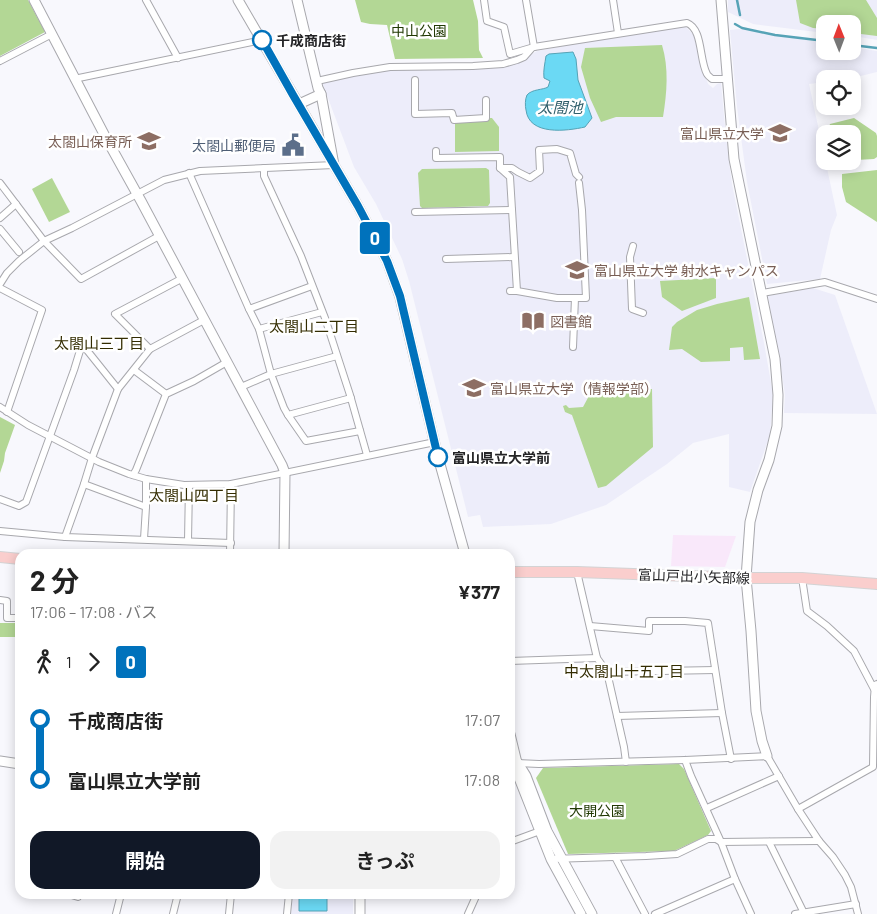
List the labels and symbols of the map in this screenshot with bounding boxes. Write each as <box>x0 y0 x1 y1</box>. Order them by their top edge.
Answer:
north arrow <box>816 15 861 60</box>
park label: 中山公園 <box>391 22 447 39</box>
marker: 千成商店街 <box>252 30 272 50</box>
place label: 千成商店街 <box>276 32 346 49</box>
water label: 太閤池 <box>537 98 584 116</box>
school or university icon: 富山県立大学 <box>767 120 793 146</box>
place label: 富山県立大学 <box>680 125 764 142</box>
school or university icon: 太閤山保育所 <box>136 128 162 154</box>
public building icon: 太閤山郵便局 <box>280 132 306 158</box>
place label: 太閤山保育所 <box>48 133 132 150</box>
place label: 太閤山郵便局 <box>192 137 276 154</box>
line badge: 0 <box>359 222 391 254</box>
school or university icon: 富山県立大学 射水キャンパス <box>564 257 590 283</box>
place label: 富山県立大学 射水キャンパス <box>594 262 779 279</box>
library icon: 図書館 <box>520 308 546 334</box>
place label: 図書館 <box>550 313 592 330</box>
district label: 太閤山二丁目 <box>269 317 359 335</box>
district label: 太閤山三丁目 <box>54 334 144 352</box>
school or university icon: 富山県立大学（情報学部） <box>461 375 487 401</box>
place label: 富山県立大学（情報学部） <box>490 380 658 397</box>
marker: 富山県立大学前 <box>428 447 448 467</box>
place label: 富山県立大学前 <box>452 449 550 466</box>
district label: 太閤山四丁目 <box>149 486 239 504</box>
street label: 富山戸出小矢部線 <box>638 566 750 586</box>
district label: 中太閤山十五丁目 <box>564 662 684 680</box>
park label: 大開公園 <box>569 802 625 819</box>

